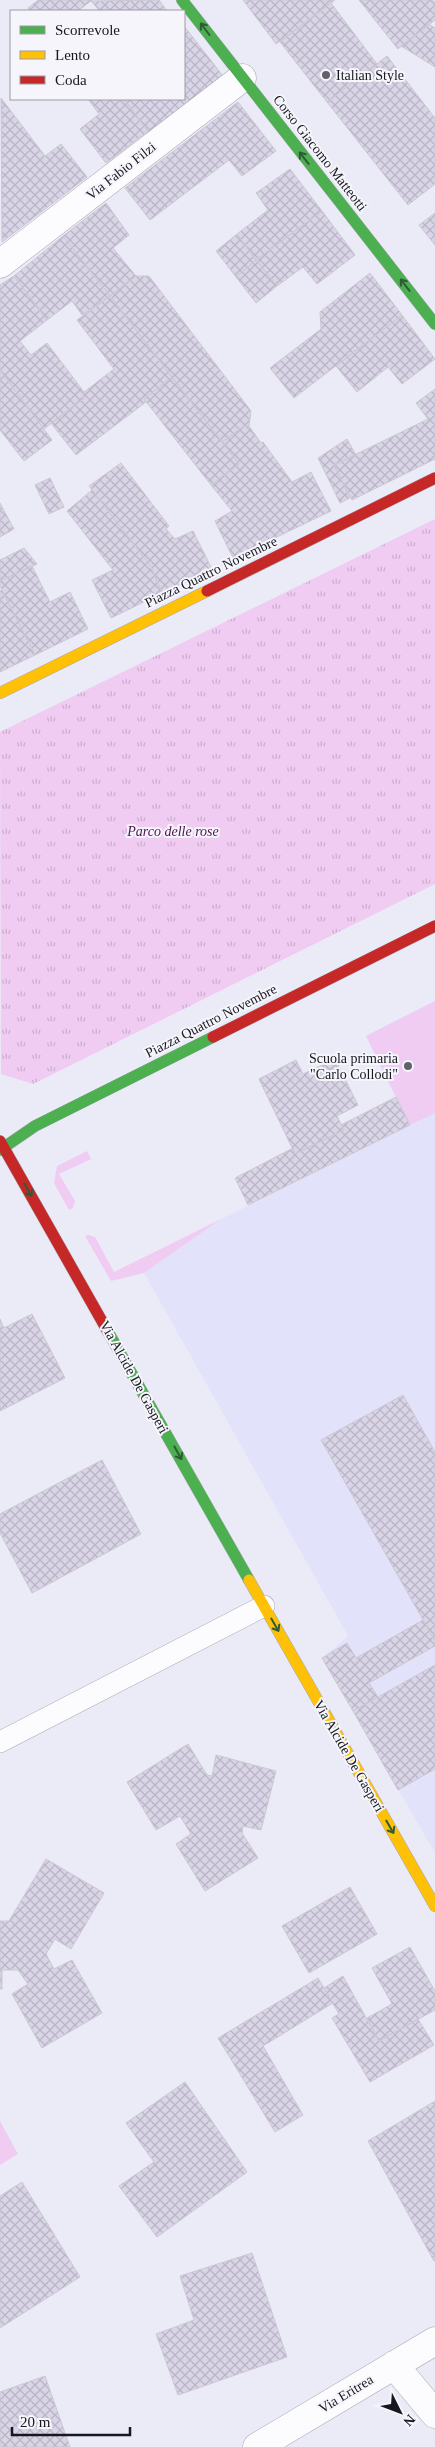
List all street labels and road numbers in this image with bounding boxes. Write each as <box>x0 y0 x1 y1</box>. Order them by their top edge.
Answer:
street label: Corso Giacomo Matteotti <box>270 92 370 214</box>
street label: Via Fabio Filzi <box>83 139 159 203</box>
street label: Piazza Quattro Novembre <box>142 533 280 611</box>
street label: Piazza Quattro Novembre <box>143 981 279 1061</box>
street label: Via Alcide De Gasperi <box>97 1318 171 1436</box>
street label: Via Alcide De Gasperi <box>311 1698 387 1815</box>
street label: Via Eritrea <box>316 2371 377 2416</box>

